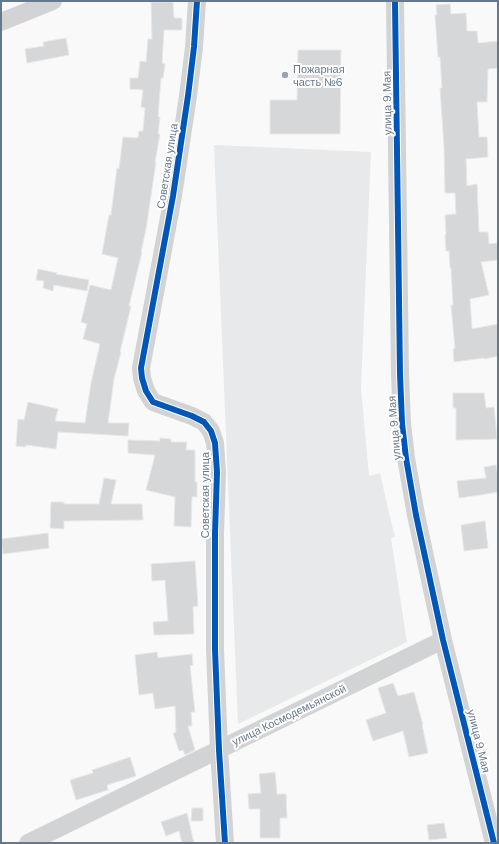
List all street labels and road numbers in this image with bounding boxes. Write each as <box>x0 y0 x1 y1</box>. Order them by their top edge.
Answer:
street label: улица 9 Мая <box>379 71 395 135</box>
street label: Советская улица <box>153 121 181 210</box>
street label: улица 9 Мая <box>384 395 404 461</box>
street label: Советская улица <box>198 451 212 538</box>
street label: улица Космодемьянской <box>230 681 348 749</box>
street label: улица 9 Мая <box>464 708 494 774</box>

